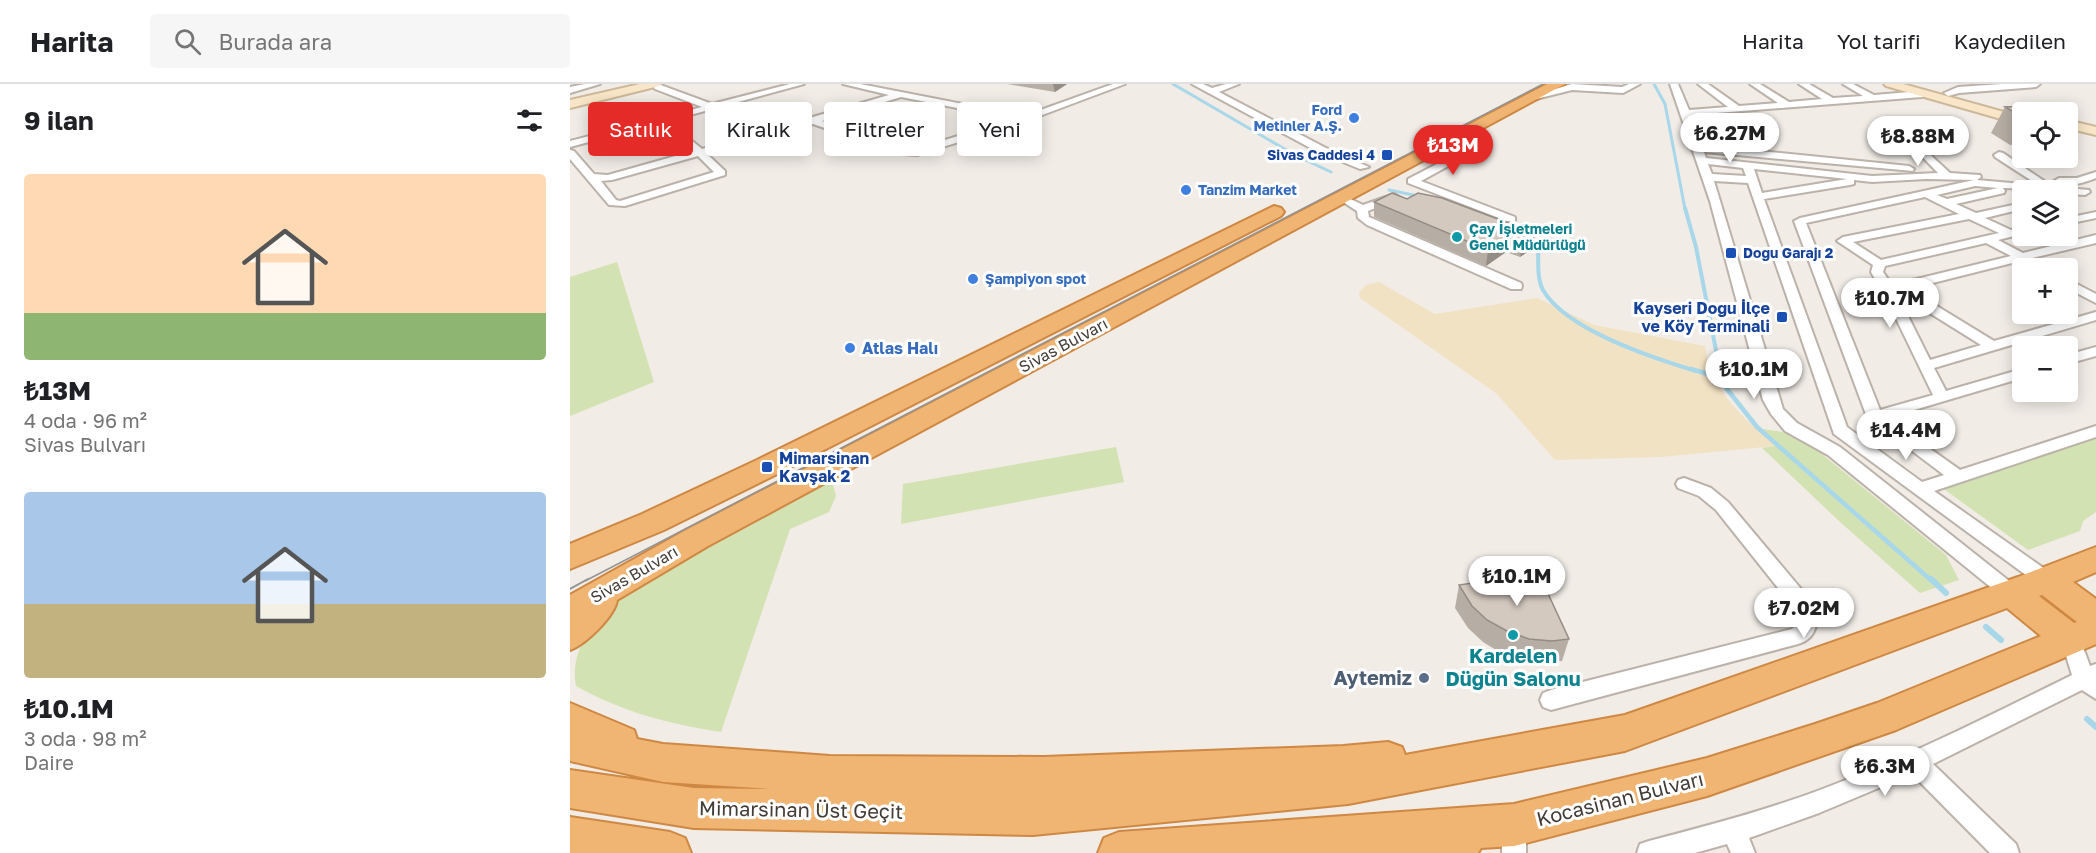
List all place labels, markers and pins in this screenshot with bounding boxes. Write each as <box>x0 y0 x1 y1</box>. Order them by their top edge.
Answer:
place label: Ford Metinler A.Ş. <box>1253 101 1342 134</box>
marker: Ford Metinler A.Ş. <box>1347 111 1361 125</box>
pin: ₺6.27M <box>1681 113 1779 164</box>
pin: ₺8.88M <box>1869 116 1967 167</box>
pin: ₺13M <box>1417 125 1489 176</box>
place label: Sivas Caddesi 4 <box>1267 146 1375 163</box>
marker: Sivas Caddesi 4 <box>1380 148 1394 162</box>
place label: Tanzim Market <box>1198 181 1297 198</box>
marker: Tanzim Market <box>1179 183 1193 197</box>
place label: Çay İşletmeleri Genel Müdürlüğü <box>1469 220 1586 253</box>
marker: Çay İşletmeleri Genel Müdürlüğü <box>1450 230 1464 244</box>
place label: Doğu Garajı 2 <box>1743 244 1834 261</box>
marker: Doğu Garajı 2 <box>1724 246 1738 260</box>
place label: Şampiyon spot <box>985 270 1086 287</box>
marker: Şampiyon spot <box>966 272 980 286</box>
pin: ₺10.7M <box>1841 278 1939 329</box>
place label: Kayseri Doğu İlçe ve Köy Terminali <box>1633 298 1770 336</box>
marker: Kayseri Doğu İlçe ve Köy Terminali <box>1775 310 1789 324</box>
place label: Atlas Halı <box>862 338 938 358</box>
marker: Atlas Halı <box>843 341 857 355</box>
pin: ₺10.1M <box>1705 349 1803 400</box>
pin: ₺14.4M <box>1857 410 1955 461</box>
place label: Mimarsinan Kavşak 2 <box>779 448 869 486</box>
marker: Mimarsinan Kavşak 2 <box>760 460 774 474</box>
pin: ₺10.1M <box>1468 556 1566 607</box>
pin: ₺7.02M <box>1755 588 1853 639</box>
marker: Kardelen Düğün Salonu <box>1506 628 1520 642</box>
place label: Kardelen Düğün Salonu <box>1445 643 1581 690</box>
place label: Aytemiz <box>1334 665 1412 689</box>
marker: Aytemiz <box>1417 671 1431 685</box>
pin: ₺6.3M <box>1843 746 1927 797</box>

